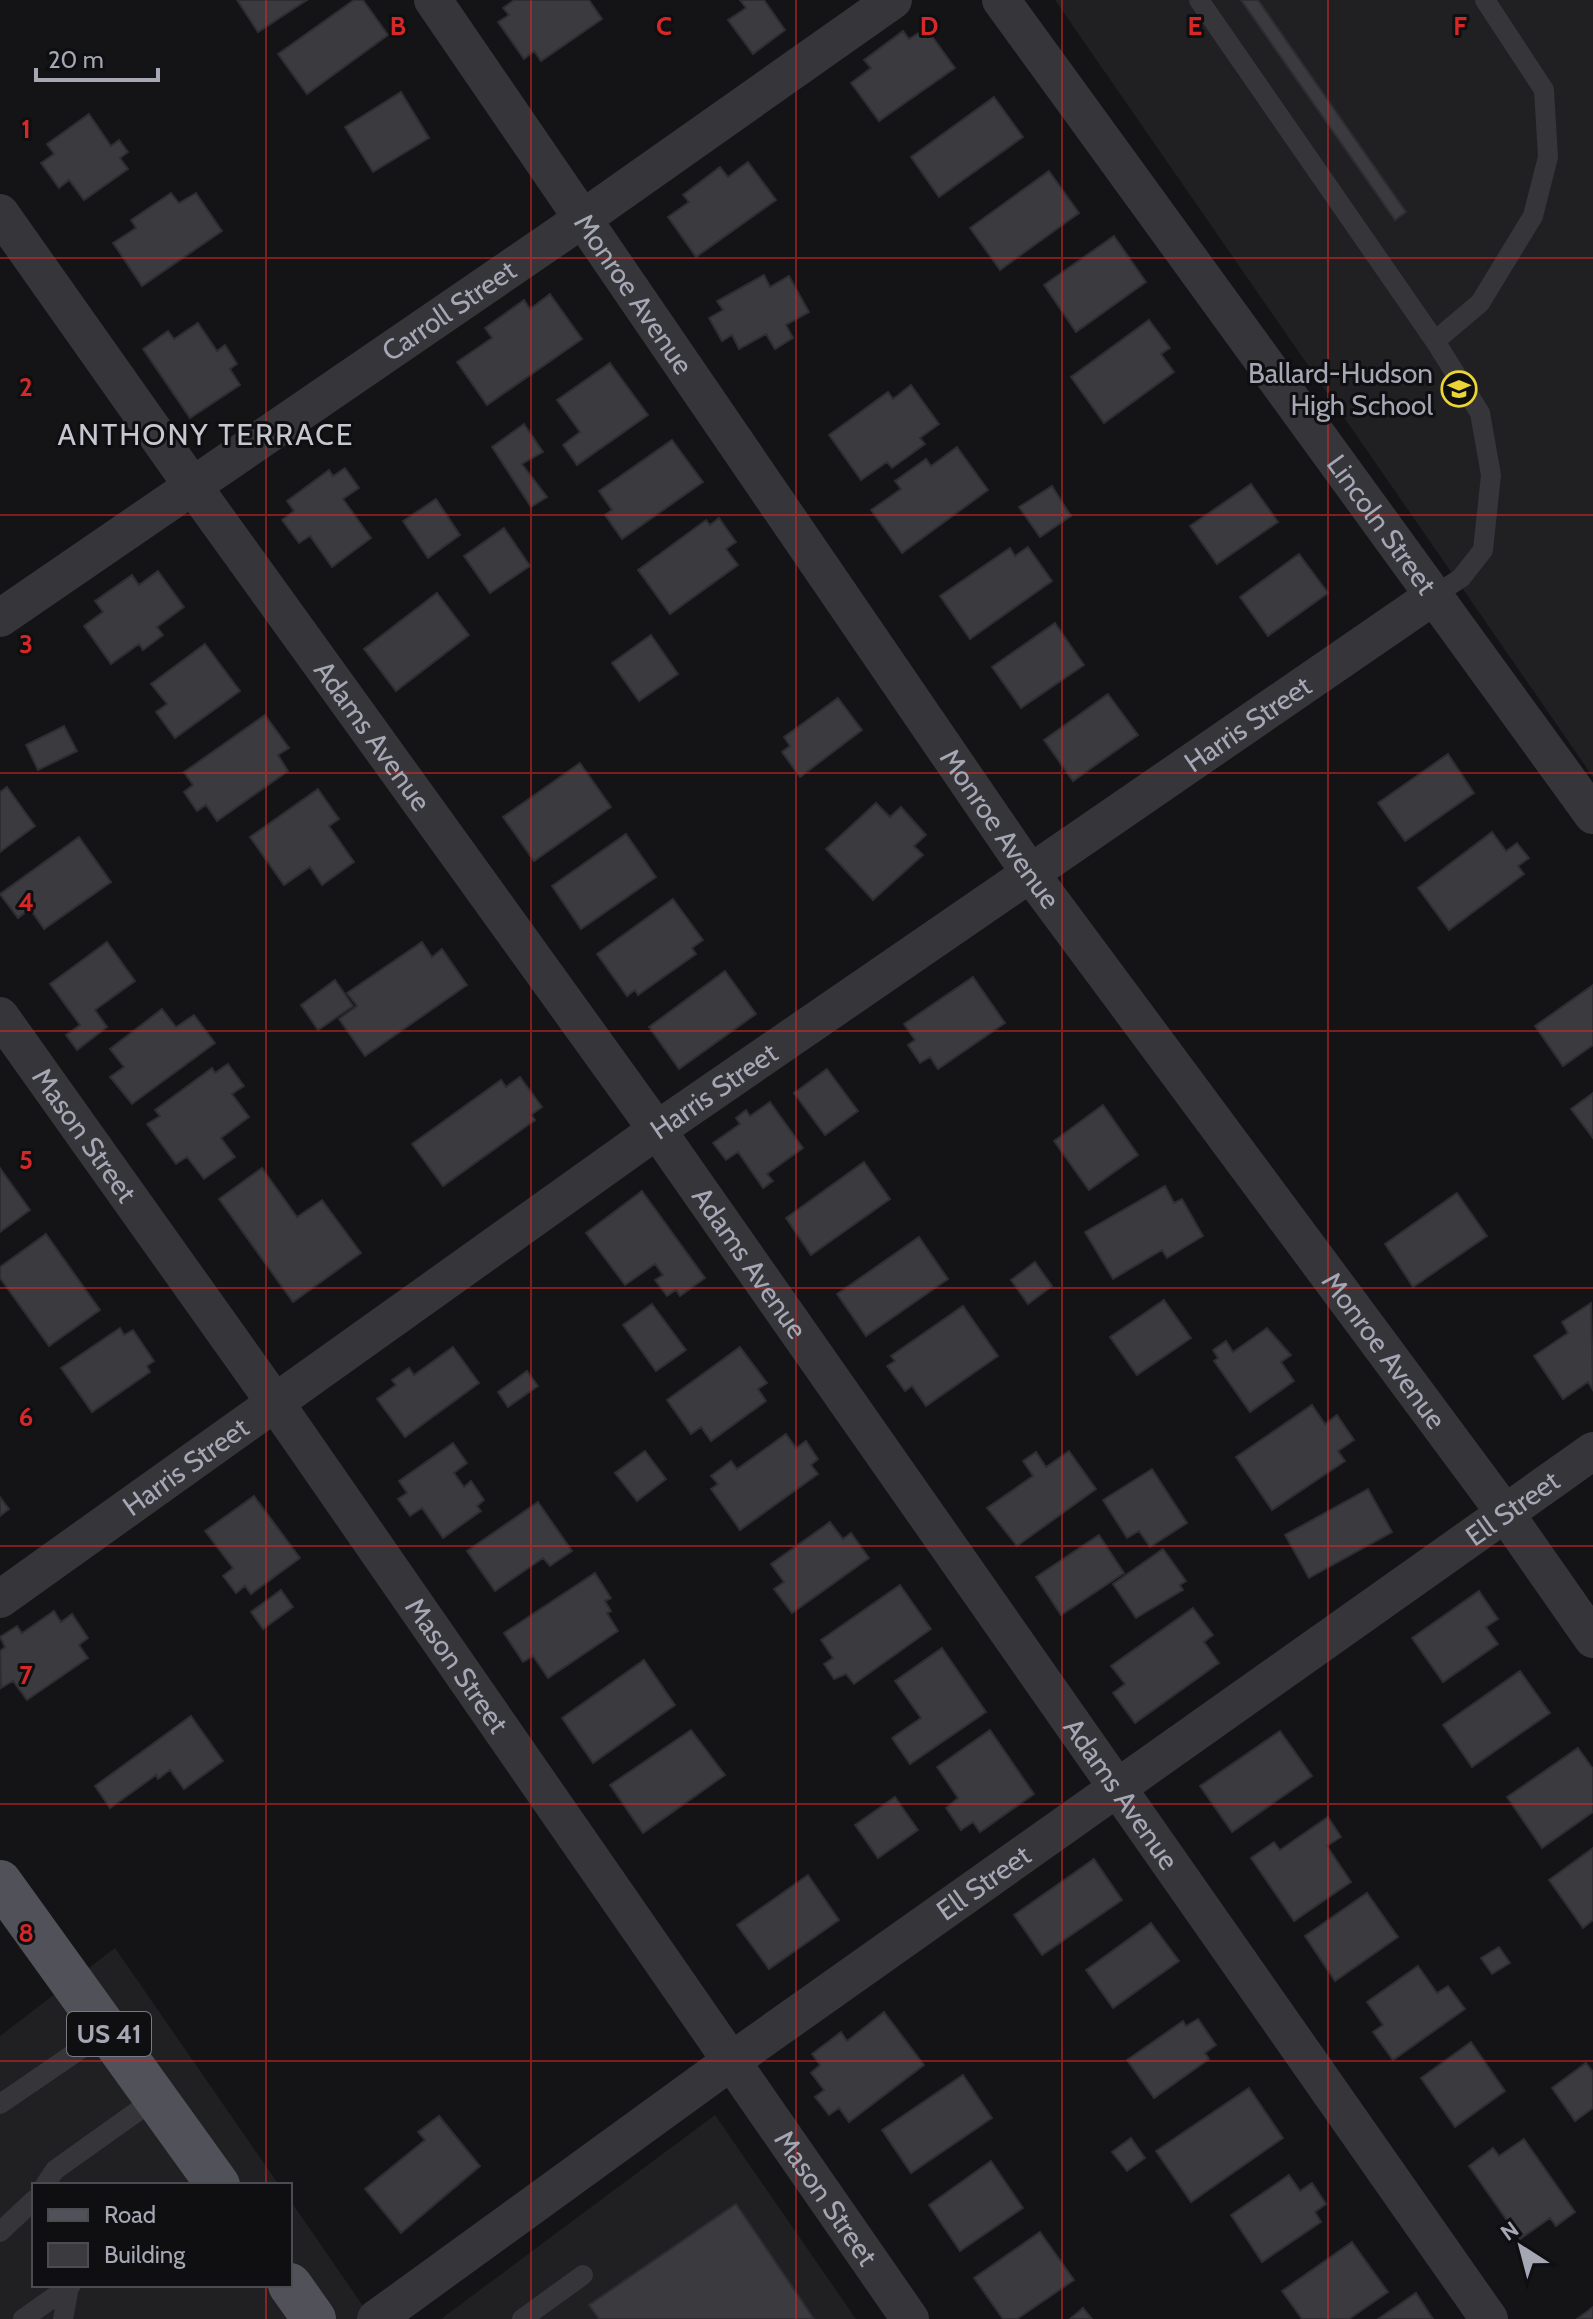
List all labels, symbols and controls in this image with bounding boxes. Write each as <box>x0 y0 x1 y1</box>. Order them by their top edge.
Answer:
text: B <box>390 10 406 42</box>
text: C <box>656 10 672 42</box>
text: D <box>920 10 938 42</box>
text: E <box>1188 10 1202 42</box>
text: F <box>1453 10 1467 42</box>
scale bar <box>36 32 158 82</box>
text: 20 m <box>48 45 104 74</box>
text: 1 <box>21 113 31 145</box>
street label: Monroe Avenue <box>567 207 701 381</box>
street label: Carroll Street <box>375 253 522 368</box>
place label: Ballard-Hudson High School <box>1248 356 1433 422</box>
school or university icon: Ballard-Hudson High School <box>1440 370 1478 408</box>
text: 2 <box>19 371 33 403</box>
district label: ANTHONY TERRACE <box>58 416 354 453</box>
street label: Lincoln Street <box>1320 448 1444 601</box>
text: 3 <box>19 628 33 660</box>
street label: Adams Avenue <box>307 654 438 818</box>
street label: Harris Street <box>1178 668 1318 779</box>
street label: Monroe Avenue <box>933 742 1067 915</box>
text: 4 <box>18 886 34 918</box>
street label: Harris Street <box>644 1036 784 1147</box>
street label: Mason Street <box>25 1061 144 1209</box>
text: 5 <box>19 1144 33 1176</box>
street label: Adams Avenue <box>685 1180 815 1345</box>
street label: Monroe Avenue <box>1315 1265 1454 1435</box>
text: 6 <box>19 1401 33 1433</box>
street label: Harris Street <box>116 1410 255 1523</box>
street label: Ell Street <box>1459 1463 1566 1553</box>
street label: Mason Street <box>398 1591 516 1739</box>
text: 7 <box>19 1659 33 1691</box>
street label: Adams Avenue <box>1057 1711 1186 1876</box>
street label: Ell Street <box>930 1838 1037 1927</box>
text: 8 <box>18 1917 34 1949</box>
road number: US 41 <box>67 2012 151 2056</box>
street label: Mason Street <box>767 2124 885 2272</box>
legend <box>32 2183 292 2287</box>
text: Road <box>104 2200 156 2229</box>
north arrow <box>1481 2207 1561 2287</box>
text: N <box>1495 2216 1524 2247</box>
text: Building <box>104 2240 186 2269</box>

